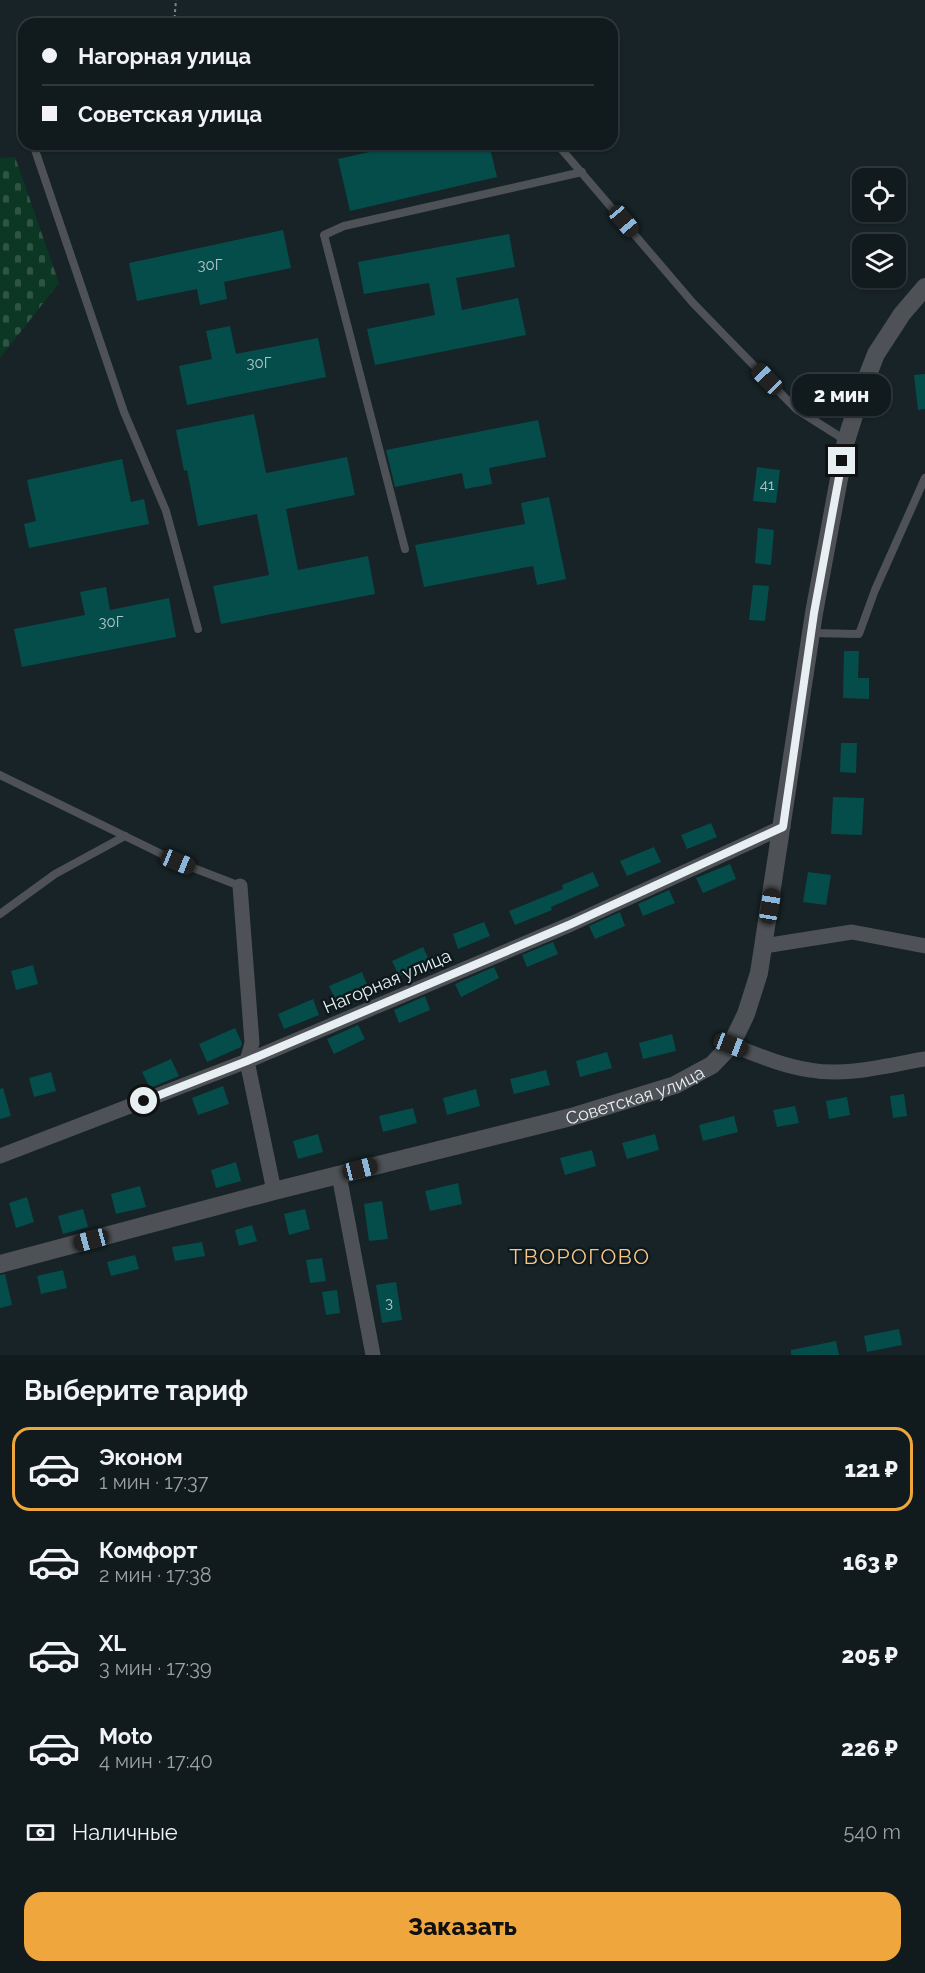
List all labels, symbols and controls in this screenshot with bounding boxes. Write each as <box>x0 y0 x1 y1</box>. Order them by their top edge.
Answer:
text: Нагорная улица <box>78 43 251 69</box>
text: Советская улица <box>78 101 262 127</box>
map controls <box>852 168 906 288</box>
button: locate <box>852 168 906 222</box>
car <box>606 201 642 241</box>
button: layers <box>852 234 906 288</box>
house number: 30Г <box>198 256 223 274</box>
house number: 30Г <box>247 354 272 372</box>
car <box>748 360 786 398</box>
callout: 2 мин <box>792 374 892 416</box>
text: 2 мин <box>814 383 869 407</box>
route end <box>828 447 855 474</box>
house number: 41 <box>760 476 775 494</box>
house number: 30Г <box>99 613 124 631</box>
car <box>158 847 198 877</box>
car <box>758 887 782 925</box>
street label: Нагорная улица <box>320 945 454 1017</box>
car <box>711 1030 751 1060</box>
street label: Советская улица <box>563 1061 707 1129</box>
route start <box>130 1087 157 1114</box>
car <box>340 1156 380 1182</box>
car <box>71 1227 111 1253</box>
district label: ТВОРОГОВО <box>509 1244 651 1269</box>
house number: 3 <box>385 1294 393 1312</box>
text: Выберите тариф <box>24 1375 248 1406</box>
icon: car <box>27 1442 81 1496</box>
text: Эконом <box>99 1444 183 1470</box>
text: 121 ₽ <box>844 1456 898 1482</box>
text: 1 мин · 17:37 <box>99 1470 208 1494</box>
icon: car <box>27 1535 81 1589</box>
text: Комфорт <box>99 1537 197 1563</box>
text: 163 ₽ <box>843 1549 898 1575</box>
text: 2 мин · 17:38 <box>99 1563 212 1587</box>
icon: car <box>27 1628 81 1682</box>
text: XL <box>99 1630 126 1656</box>
text: 205 ₽ <box>841 1642 898 1668</box>
text: 3 мин · 17:39 <box>99 1656 212 1680</box>
icon: car <box>27 1721 81 1775</box>
text: Moto <box>99 1723 153 1749</box>
text: 226 ₽ <box>841 1735 898 1761</box>
text: 4 мин · 17:40 <box>99 1749 213 1773</box>
icon: cash <box>24 1816 57 1849</box>
text: Наличные <box>72 1819 178 1845</box>
text: 540 m <box>843 1820 901 1844</box>
button: Заказать <box>24 1892 901 1961</box>

